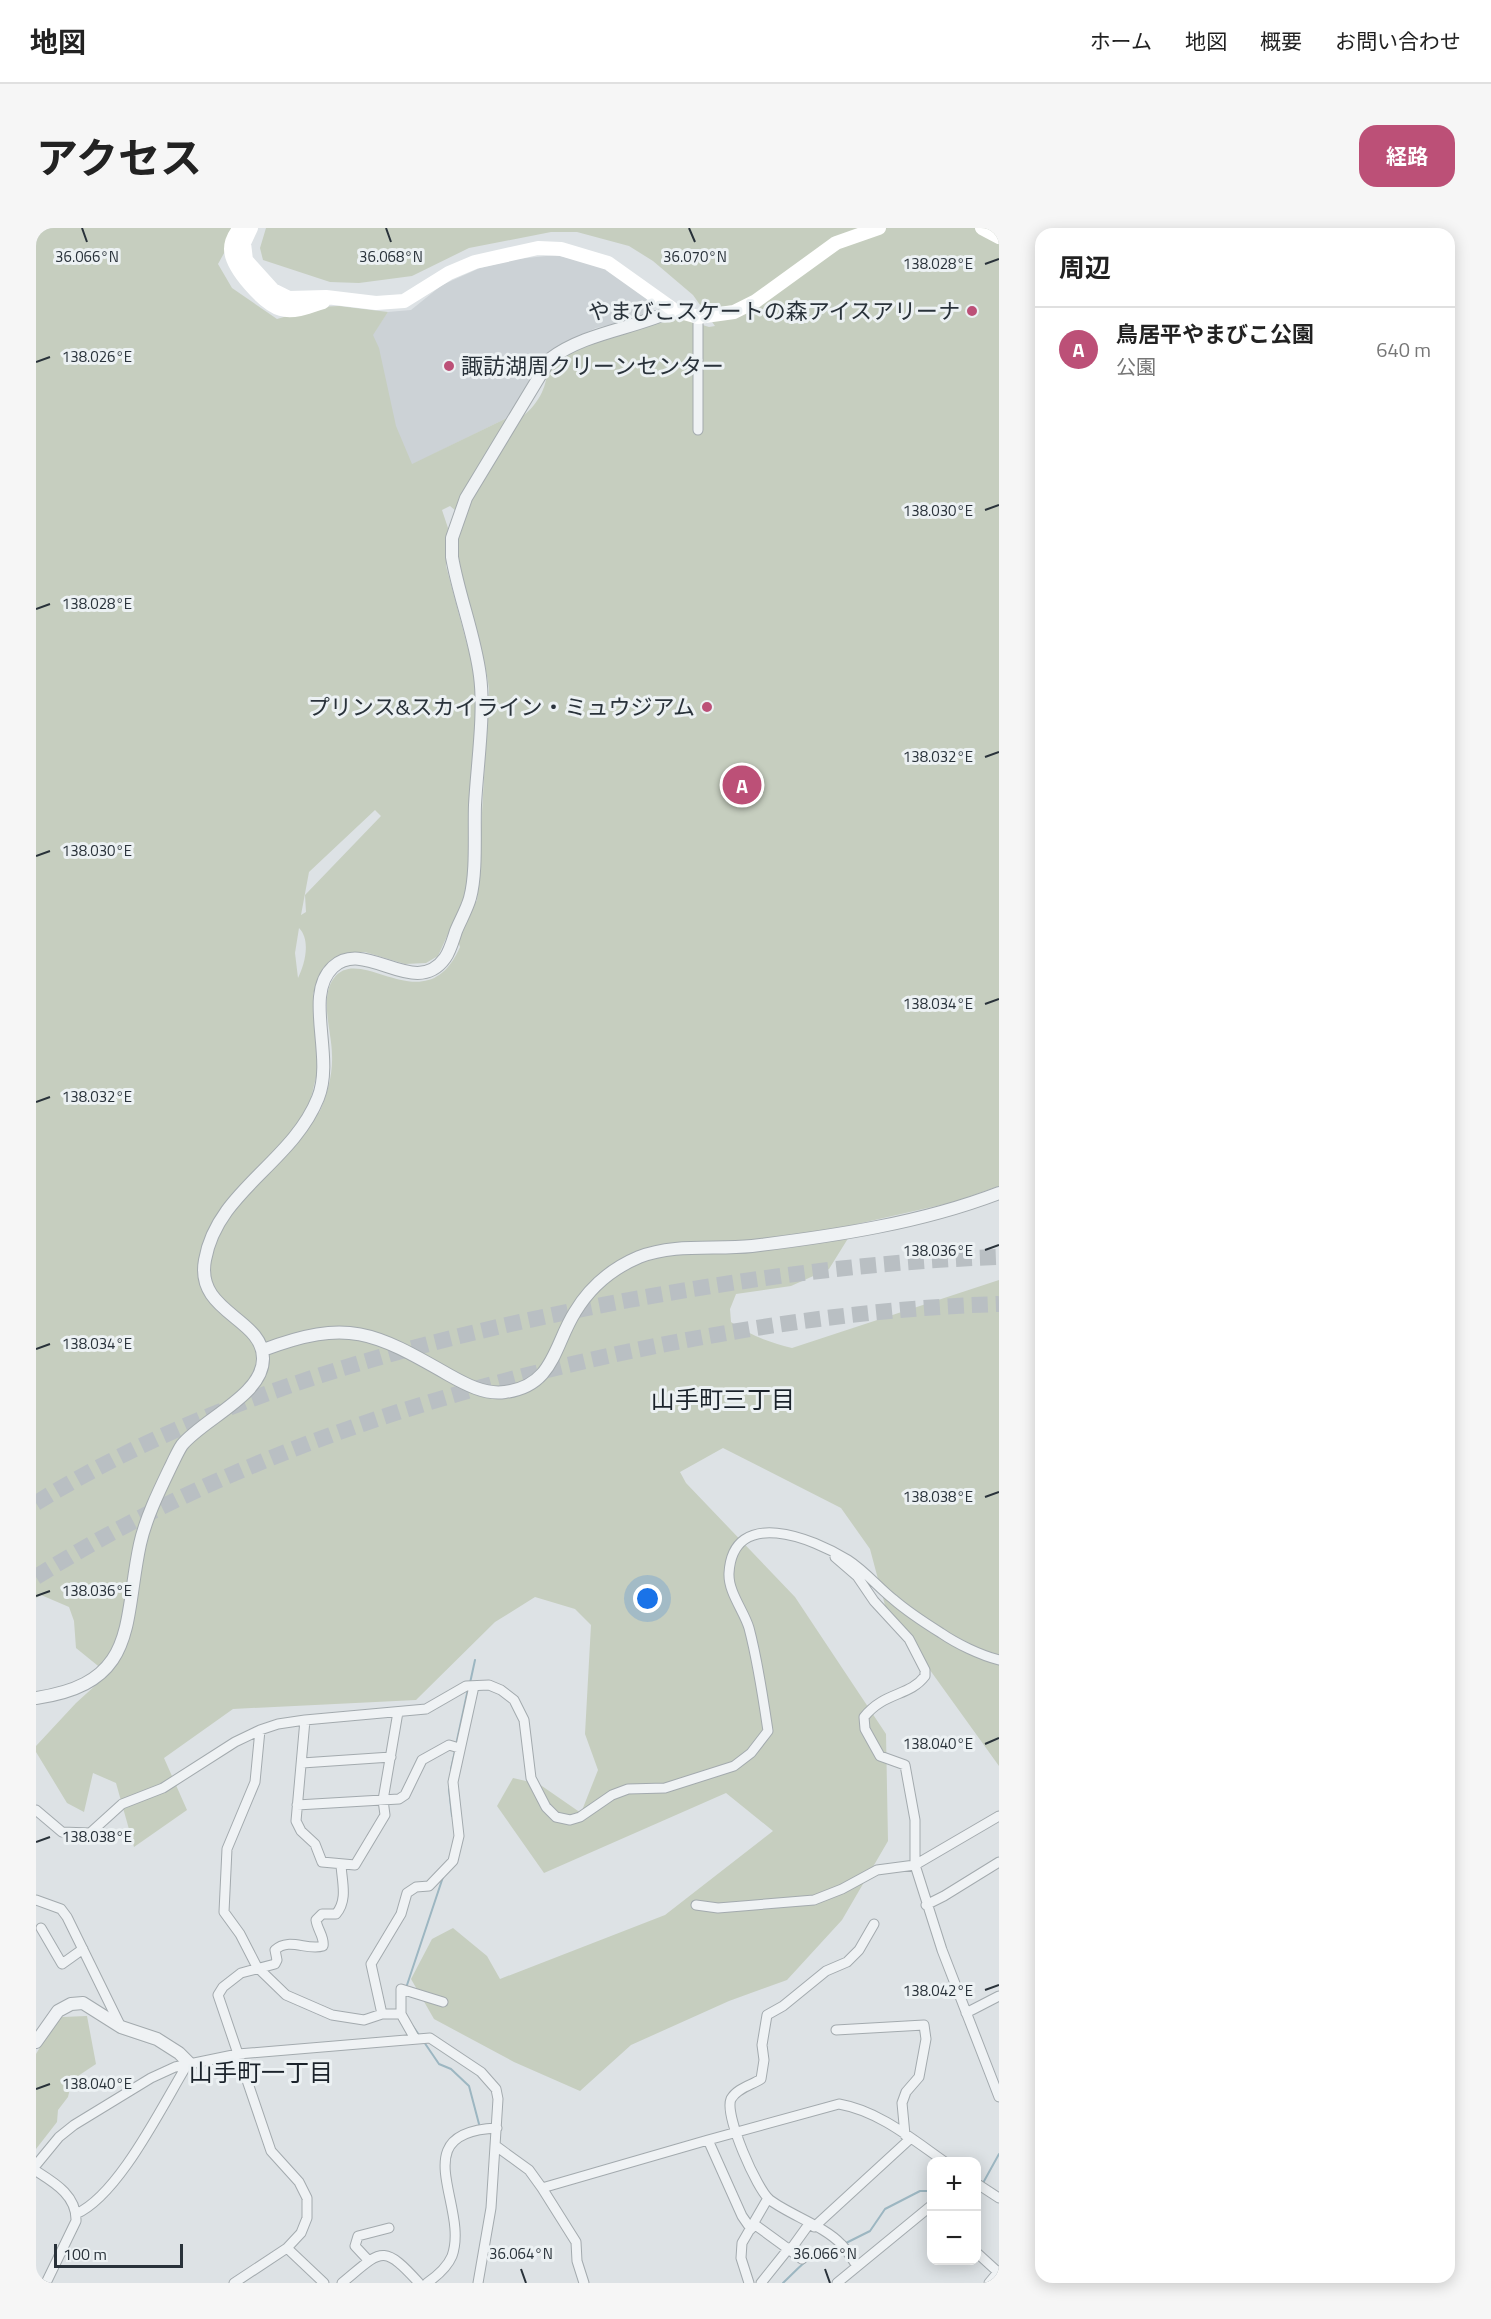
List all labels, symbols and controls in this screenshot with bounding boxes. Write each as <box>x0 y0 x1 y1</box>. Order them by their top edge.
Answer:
text: 地図 <box>30 20 86 63</box>
text: ホーム <box>1090 25 1152 57</box>
text: 地図 <box>1185 25 1227 57</box>
text: 概要 <box>1260 25 1302 57</box>
text: お問い合わせ <box>1335 25 1461 57</box>
text: アクセス <box>36 125 202 189</box>
button: 経路 <box>1359 125 1455 187</box>
text: 36.066°N <box>55 245 119 268</box>
text: 36.068°N <box>359 245 423 268</box>
text: 36.070°N <box>663 245 727 268</box>
text: 周辺 <box>1059 248 1111 287</box>
text: 138.028°E <box>903 252 973 275</box>
place label: やまびこスケートの森アイスアリーナ <box>588 294 960 328</box>
marker: やまびこスケートの森アイスアリーナ <box>965 304 979 318</box>
text: 鳥居平やまびこ公園 <box>1116 317 1314 351</box>
text: A <box>1072 334 1085 365</box>
text: 640 m <box>1376 334 1431 365</box>
text: 138.026°E <box>62 345 132 368</box>
place label: 諏訪湖周クリーンセンター <box>461 349 724 383</box>
text: 公園 <box>1116 351 1156 382</box>
marker: 諏訪湖周クリーンセンター <box>442 359 456 373</box>
text: 138.030°E <box>903 499 973 522</box>
text: 138.028°E <box>62 592 132 615</box>
place label: プリンス&スカイライン・ミュウジアム <box>308 690 695 724</box>
marker: プリンス&スカイライン・ミュウジアム <box>700 700 714 714</box>
text: 138.032°E <box>903 745 973 768</box>
pin: A <box>722 762 762 808</box>
text: 138.030°E <box>62 839 132 862</box>
text: 138.034°E <box>903 992 973 1015</box>
text: 138.032°E <box>62 1085 132 1108</box>
text: 138.036°E <box>903 1239 973 1262</box>
text: 138.034°E <box>62 1332 132 1355</box>
district label: 山手町三丁目 <box>651 1381 795 1417</box>
text: 138.038°E <box>903 1485 973 1508</box>
text: 138.036°E <box>62 1579 132 1602</box>
your location <box>633 1584 662 1613</box>
text: 138.040°E <box>903 1732 973 1755</box>
text: 138.038°E <box>62 1825 132 1848</box>
text: 138.042°E <box>903 1979 973 2002</box>
district label: 山手町一丁目 <box>189 2054 333 2090</box>
text: 138.040°E <box>62 2072 132 2095</box>
map controls <box>927 2157 981 2265</box>
button: + <box>927 2157 981 2211</box>
button: − <box>927 2211 981 2265</box>
scale bar <box>54 2241 183 2268</box>
text: 100 m <box>63 2242 107 2266</box>
text: 36.064°N <box>489 2242 553 2265</box>
text: 36.066°N <box>793 2242 857 2265</box>

